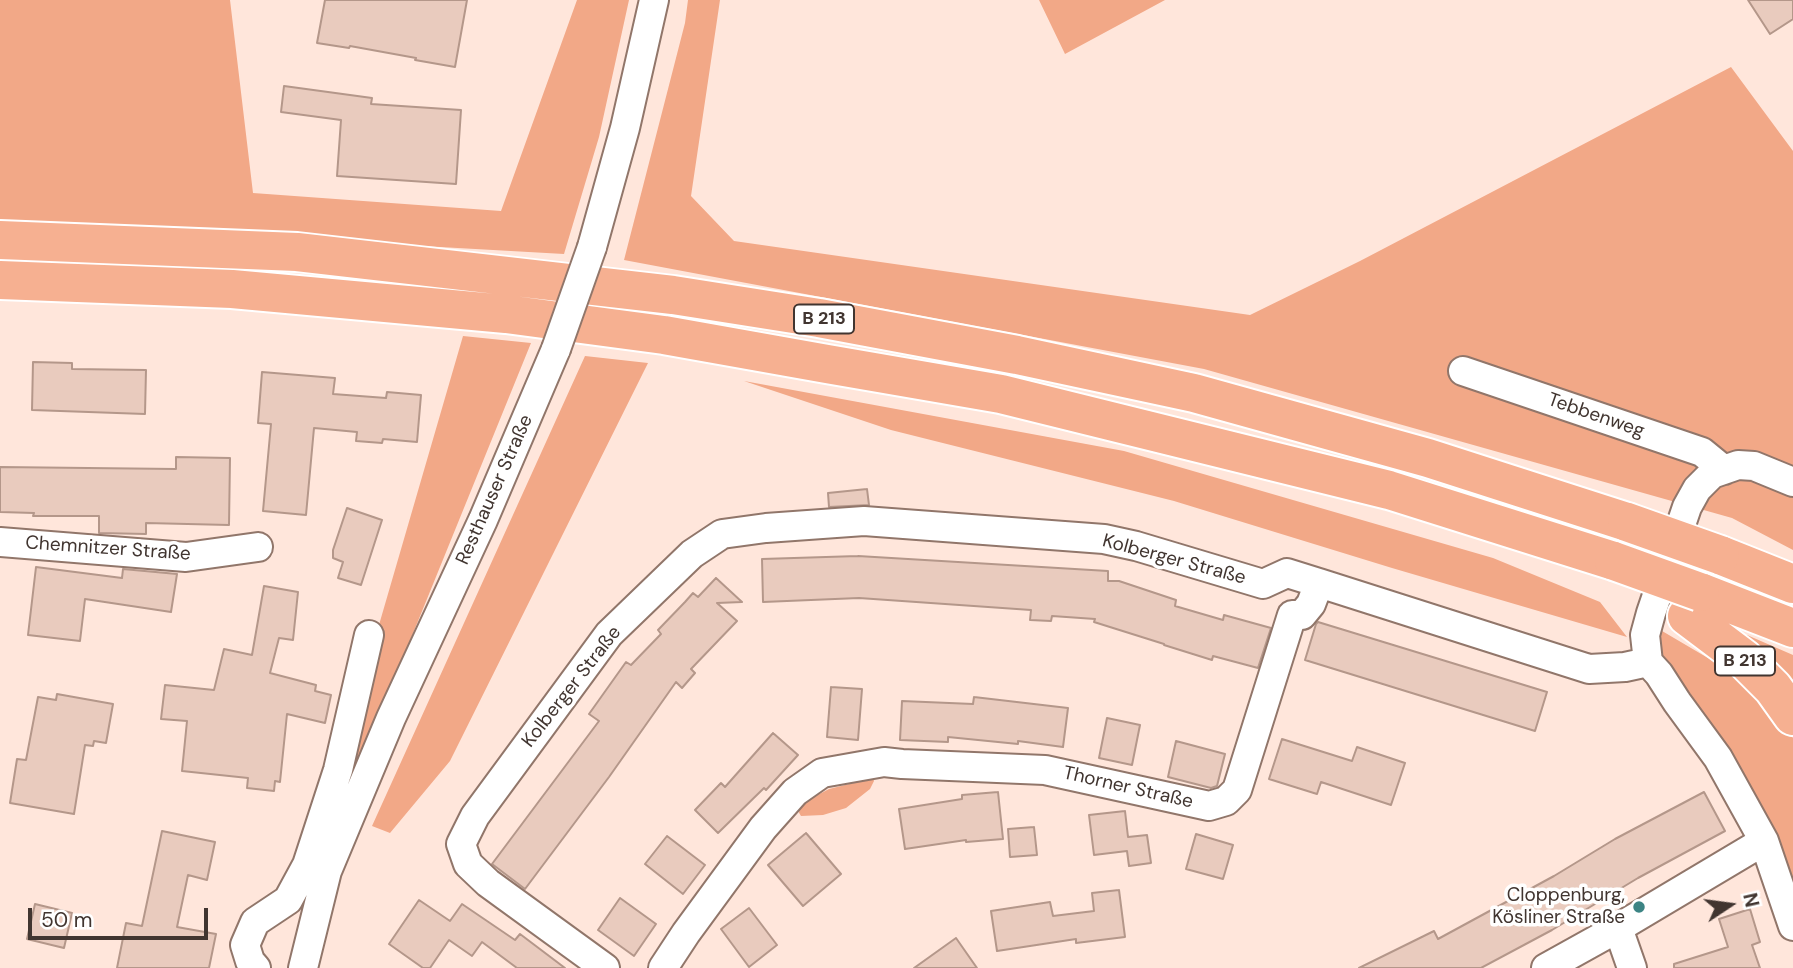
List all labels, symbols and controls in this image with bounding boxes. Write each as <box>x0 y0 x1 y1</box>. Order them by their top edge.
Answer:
road number: B 213 <box>794 304 854 334</box>
street label: Tebbenweg <box>1545 389 1647 443</box>
street label: Resthauser Straße <box>452 412 538 568</box>
street label: Kolberger Straße <box>1100 530 1248 590</box>
street label: Chemnitzer Straße <box>25 532 191 566</box>
street label: Kolberger Straße <box>518 622 626 752</box>
road number: B 213 <box>1715 646 1775 676</box>
street label: Thorner Straße <box>1061 762 1195 814</box>
north arrow <box>1695 870 1765 940</box>
place label: Cloppenburg, Kösliner Straße <box>1492 885 1625 929</box>
text: N <box>1737 891 1765 910</box>
scale bar <box>32 894 212 938</box>
marker: Cloppenburg, Kösliner Straße <box>1631 899 1647 915</box>
text: 50 m <box>41 906 92 934</box>

